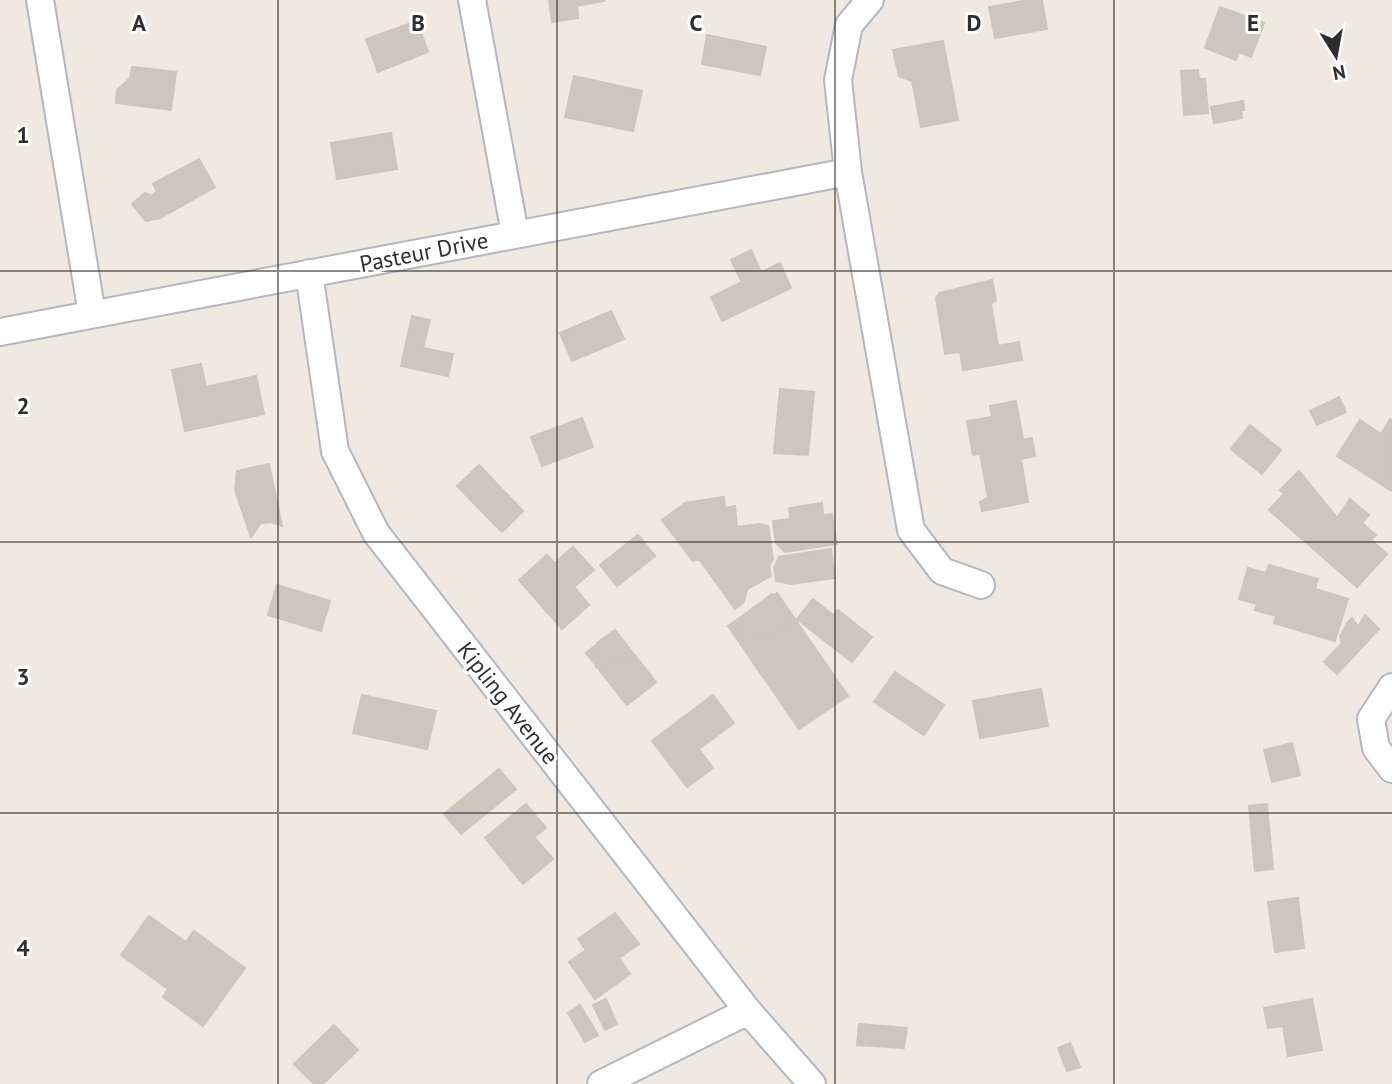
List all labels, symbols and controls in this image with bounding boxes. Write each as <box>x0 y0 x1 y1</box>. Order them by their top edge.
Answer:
text: A <box>132 8 146 37</box>
text: B <box>411 8 425 37</box>
text: C <box>690 8 703 37</box>
text: D <box>967 8 981 37</box>
text: E <box>1247 8 1259 37</box>
north arrow <box>1301 21 1371 91</box>
text: N <box>1331 60 1348 86</box>
text: 1 <box>16 120 30 149</box>
street label: Pasteur Drive <box>357 225 491 278</box>
text: 2 <box>16 391 30 420</box>
street label: Kipling Avenue <box>452 636 565 770</box>
text: 3 <box>16 662 30 691</box>
text: 4 <box>16 933 30 962</box>

